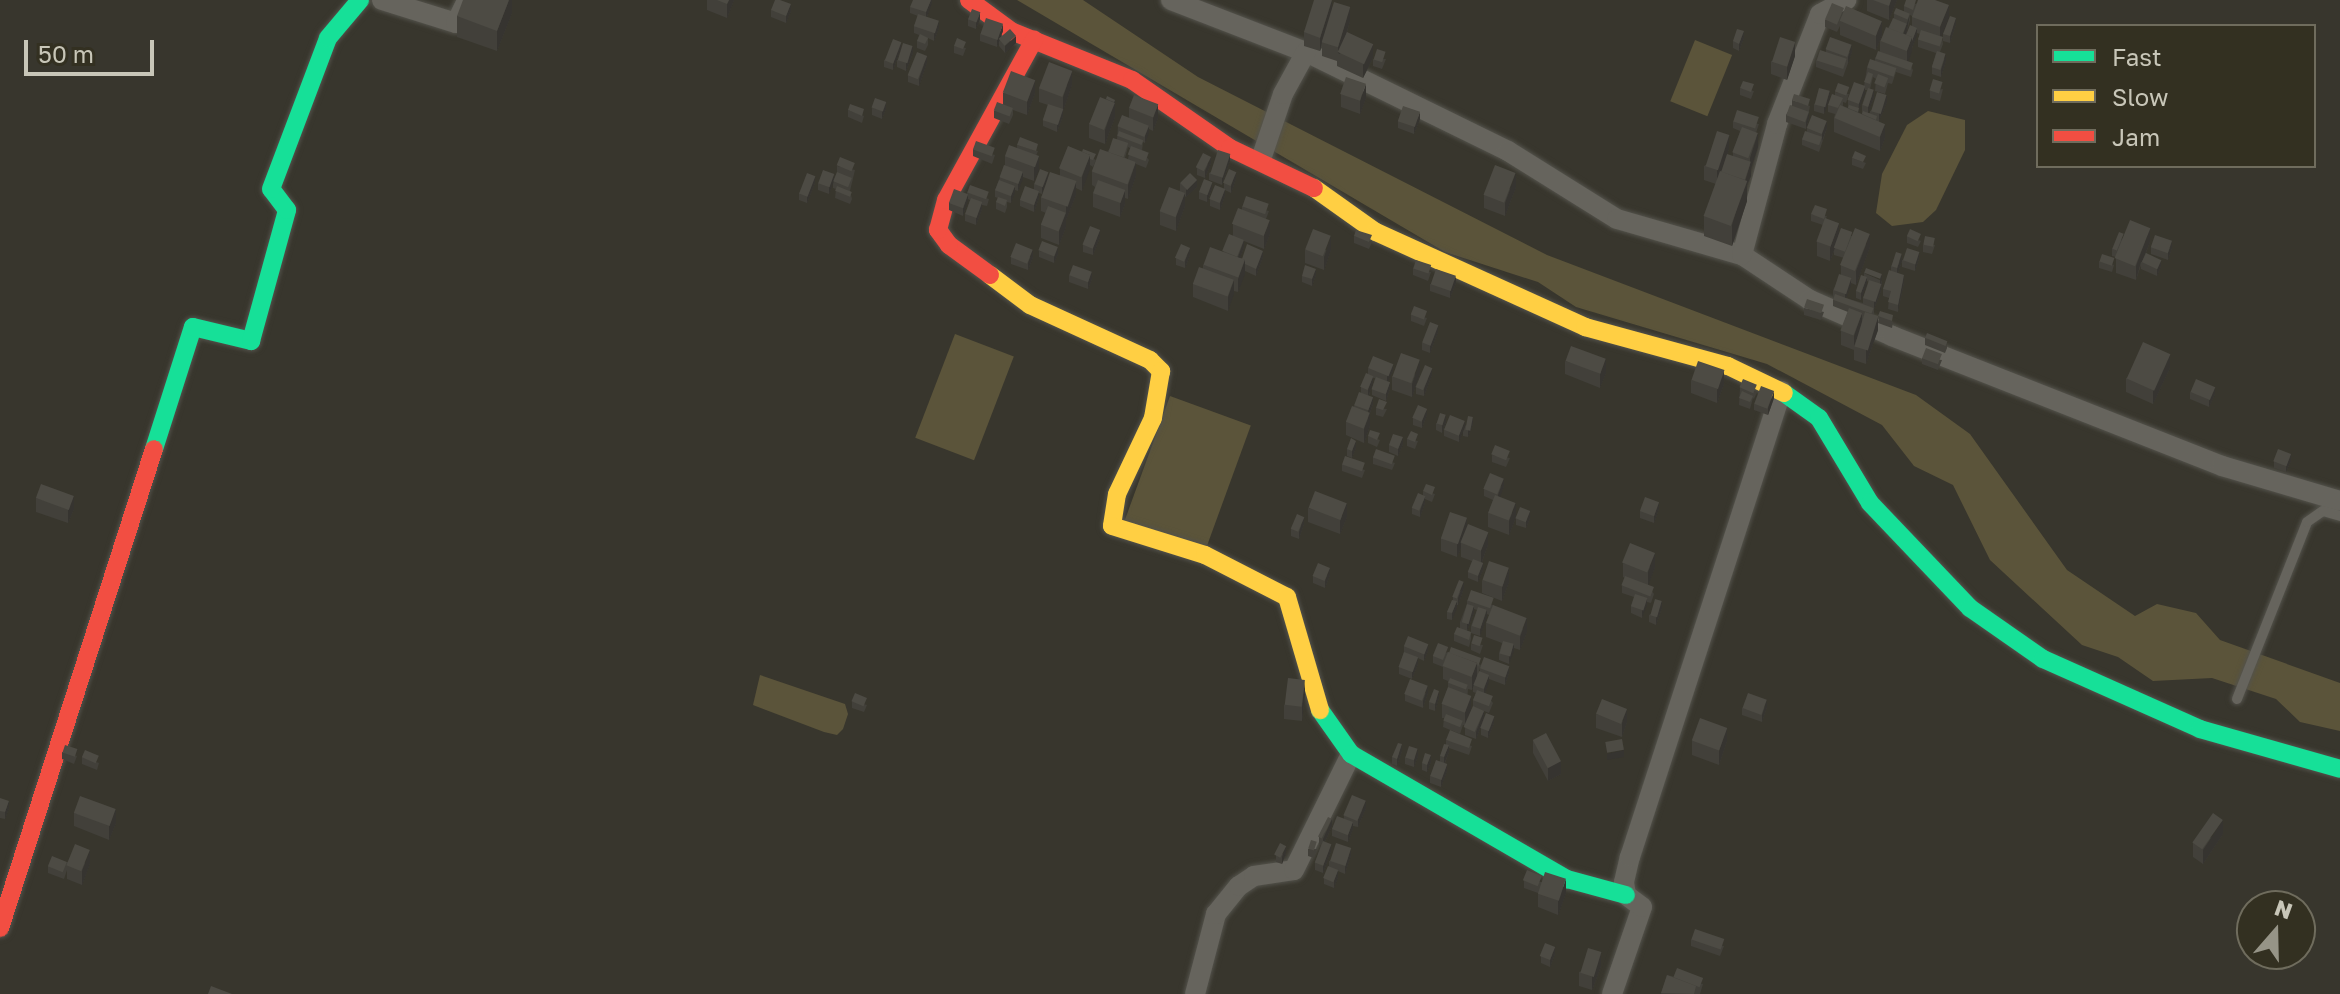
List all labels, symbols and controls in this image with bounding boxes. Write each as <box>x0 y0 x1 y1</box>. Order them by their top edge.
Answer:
scale bar <box>28 24 158 74</box>
legend <box>2036 24 2316 168</box>
text: 50 m <box>38 39 94 68</box>
text: Fast <box>2112 42 2162 71</box>
text: Slow <box>2112 82 2168 111</box>
text: Jam <box>2112 122 2160 151</box>
north arrow <box>2236 890 2316 970</box>
text: N <box>2271 893 2296 924</box>

